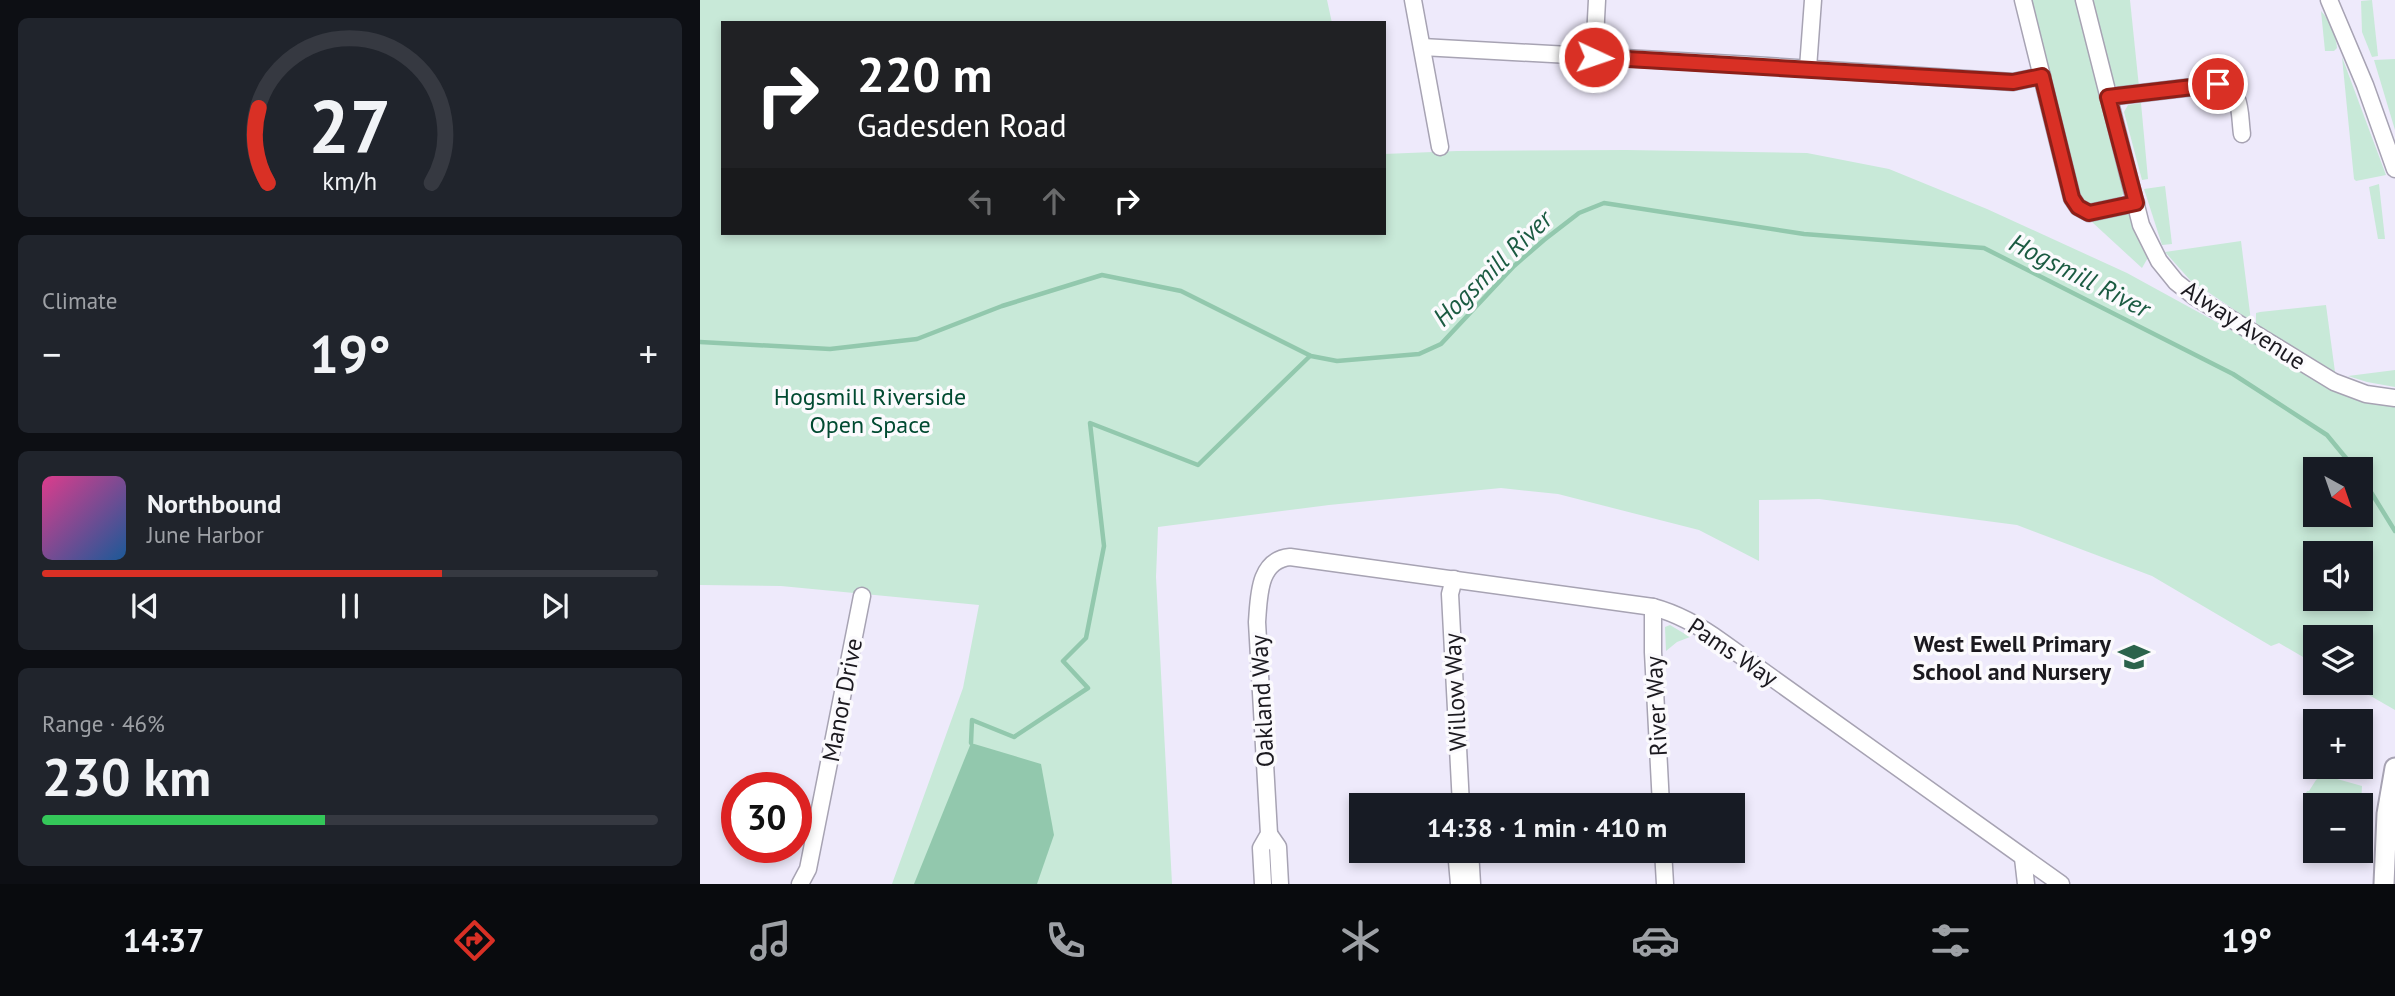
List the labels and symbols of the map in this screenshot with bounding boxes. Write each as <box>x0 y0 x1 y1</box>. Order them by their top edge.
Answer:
position arrow <box>1557 20 1631 94</box>
pin <box>2188 54 2248 114</box>
water label: Hogsmill River <box>1425 202 1560 333</box>
water label: Hogsmill River <box>2004 225 2157 325</box>
street label: Alway Avenue <box>2176 273 2312 377</box>
park label: Hogsmill Riverside Open Space <box>774 381 966 440</box>
north arrow <box>2303 457 2373 527</box>
street label: Pams Way <box>1682 611 1784 693</box>
place label: West Ewell Primary School and Nursery <box>1913 628 2112 687</box>
street label: Willow Way <box>1436 632 1474 752</box>
street label: Oakland Way <box>1243 634 1281 768</box>
street label: Manor Drive <box>815 636 869 764</box>
school or university icon: West Ewell Primary School and Nursery <box>2117 640 2151 674</box>
street label: River Way <box>1638 655 1674 757</box>
speed limit sign: 30 <box>721 772 812 863</box>

